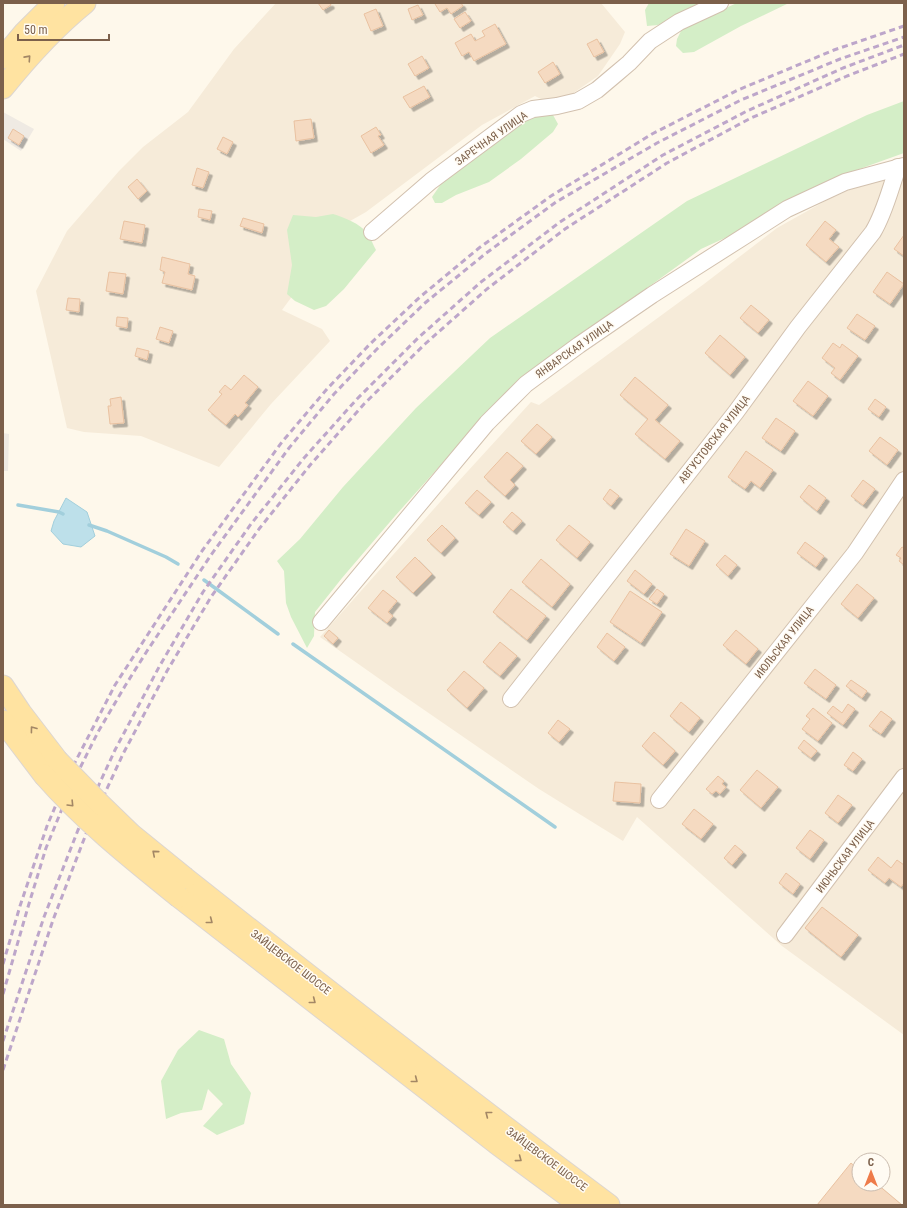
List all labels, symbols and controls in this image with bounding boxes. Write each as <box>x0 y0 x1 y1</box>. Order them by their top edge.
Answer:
scale bar <box>18 16 109 42</box>
text: 50 m <box>24 23 48 37</box>
one-way arrow <box>23 55 30 62</box>
street label: ЗАРЕЧНАЯ УЛИЦА <box>453 108 530 168</box>
street label: ЯНВАРСКАЯ УЛИЦА <box>533 317 616 381</box>
street label: АВГУСТОВСКАЯ УЛИЦА <box>676 392 753 486</box>
street label: ИЮЛЬСКАЯ УЛИЦА <box>752 603 817 681</box>
one-way arrow <box>30 726 38 733</box>
one-way arrow <box>66 799 73 806</box>
street label: ИЮНЬСКАЯ УЛИЦА <box>814 817 878 896</box>
one-way arrow <box>152 851 159 858</box>
one-way arrow <box>206 916 213 923</box>
street label: ЗАЙЦЕВСКОЕ ШОССЕ <box>248 927 334 998</box>
one-way arrow <box>308 996 315 1003</box>
one-way arrow <box>411 1076 418 1083</box>
one-way arrow <box>486 1112 493 1119</box>
street label: ЗАЙЦЕВСКОЕ ШОССЕ <box>504 1125 590 1194</box>
north arrow <box>851 1152 891 1192</box>
one-way arrow <box>514 1155 521 1162</box>
text: С <box>868 1156 874 1169</box>

